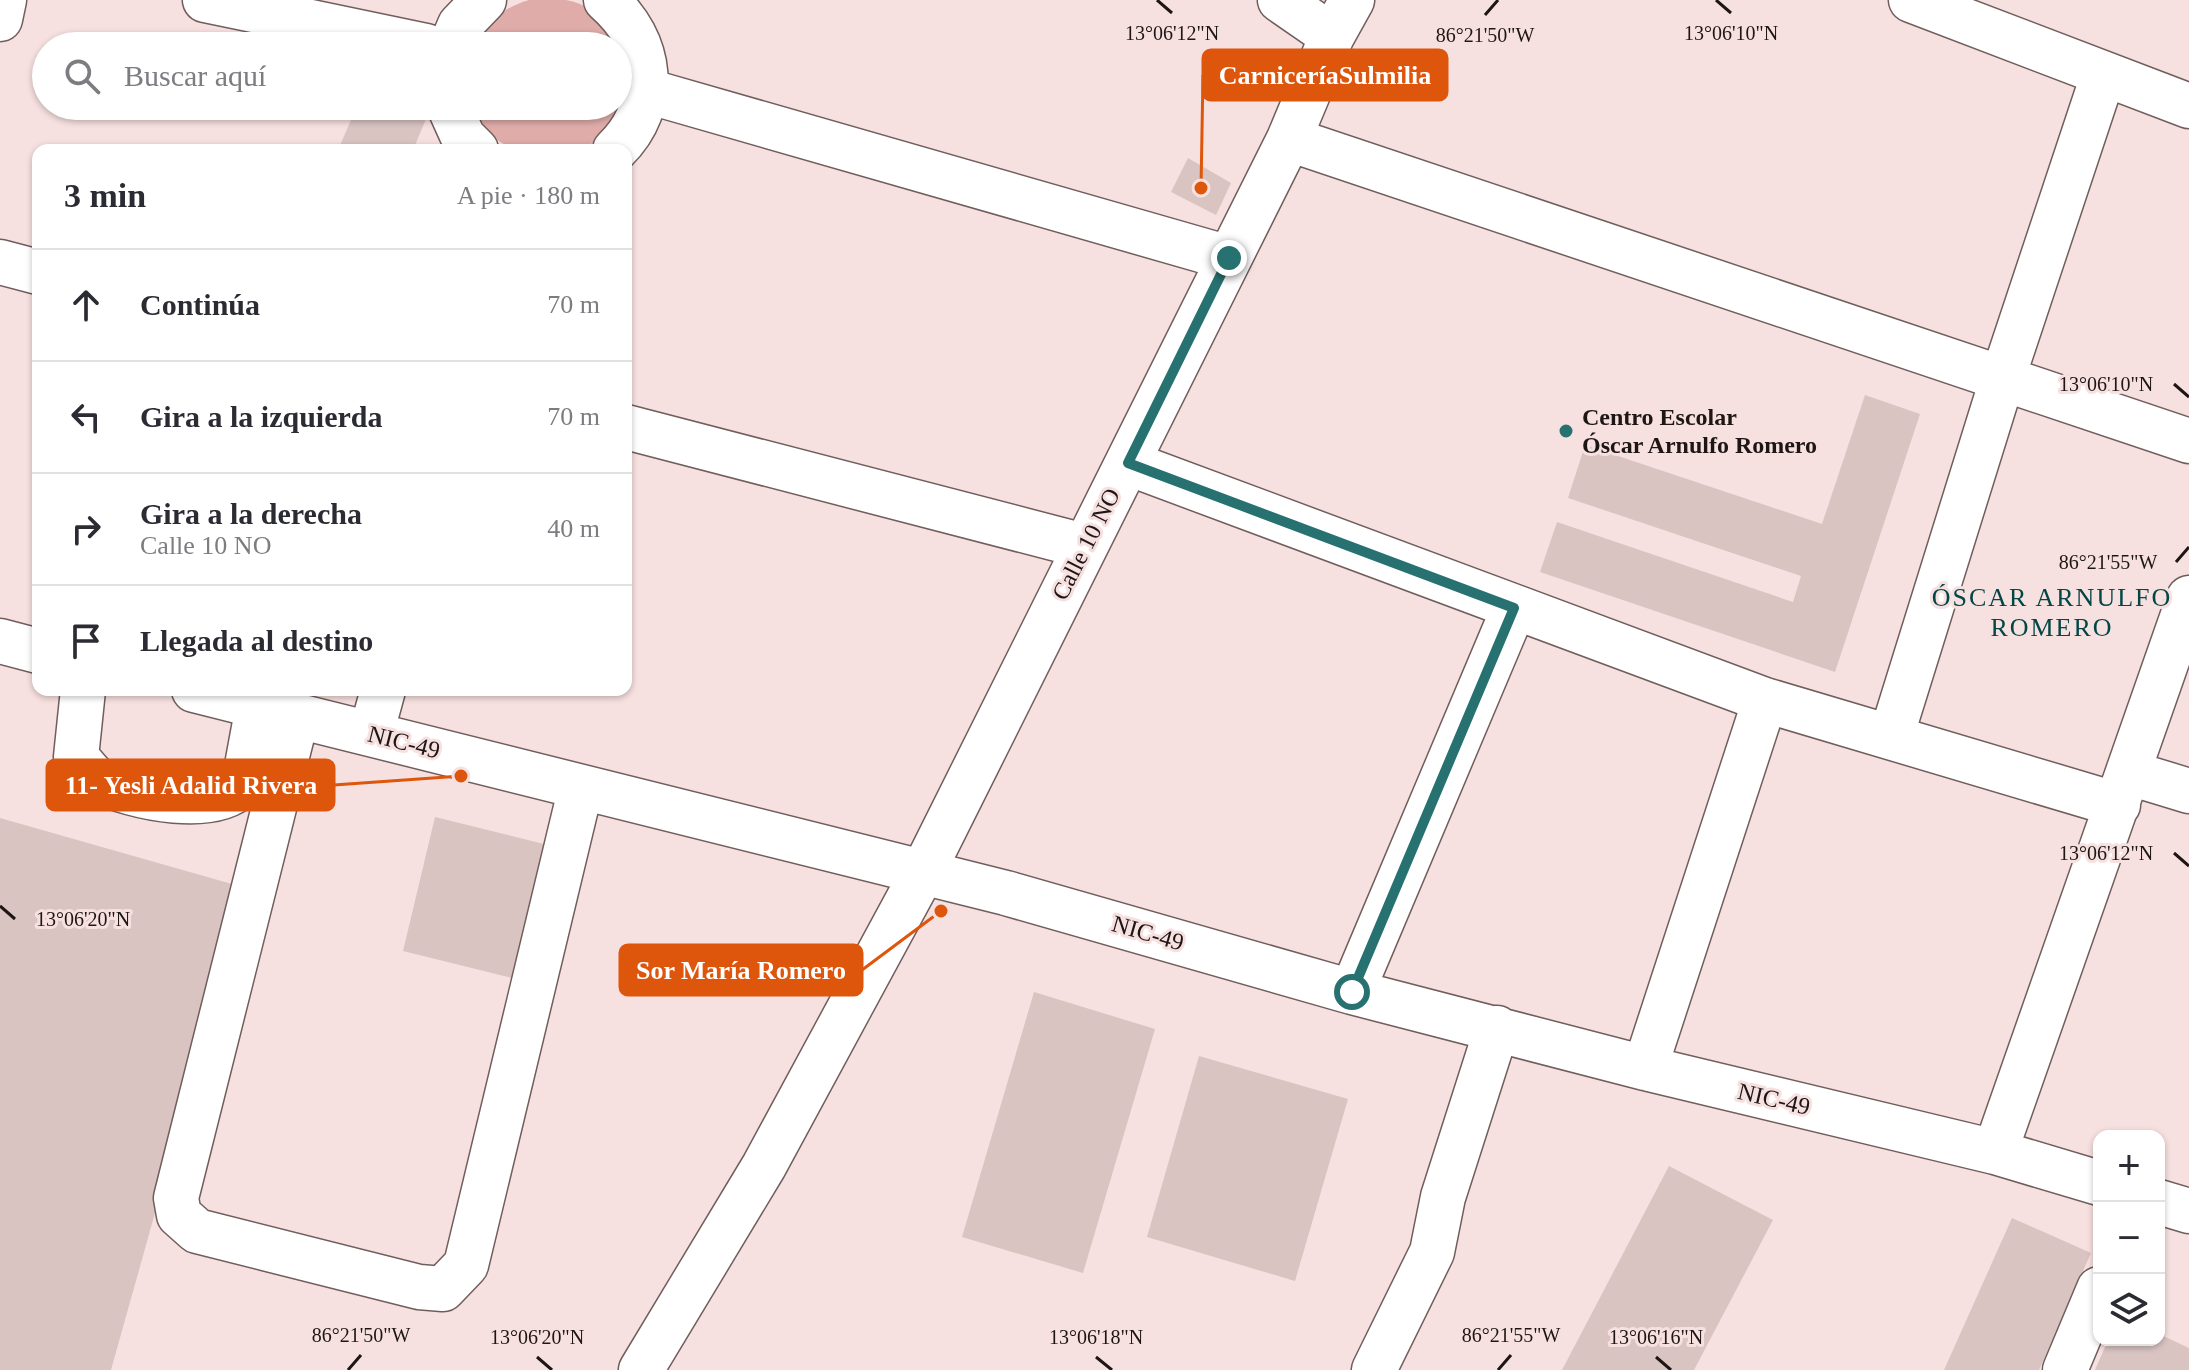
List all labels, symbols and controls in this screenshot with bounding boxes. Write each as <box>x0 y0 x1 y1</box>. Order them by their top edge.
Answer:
text: 13°06'12"N <box>1125 22 1219 44</box>
text: 13°06'10"N <box>1684 22 1778 44</box>
text: 86°21'50"W <box>1436 24 1534 46</box>
search box <box>32 32 632 120</box>
callout: CarniceríaSulmilia <box>1203 50 1447 100</box>
icon: search <box>60 54 104 98</box>
text: Buscar aquí <box>124 59 266 92</box>
text: CarniceríaSulmilia <box>1219 61 1431 90</box>
text: 3 min <box>64 177 146 214</box>
text: A pie · 180 m <box>457 181 600 210</box>
route end <box>1211 240 1247 276</box>
icon: ahead <box>64 283 108 327</box>
text: Continúa <box>140 288 260 321</box>
text: 70 m <box>547 290 600 319</box>
text: 13°06'10"N <box>2059 373 2153 395</box>
icon: left <box>64 395 108 439</box>
text: Gira a la izquierda <box>140 400 383 433</box>
text: 70 m <box>547 402 600 431</box>
place label: Centro Escolar Óscar Arnulfo Romero <box>1582 404 1817 458</box>
marker: Centro Escolar Óscar Arnulfo Romero <box>1557 422 1575 440</box>
street label: Calle 10 NO <box>1047 484 1125 604</box>
text: Gira a la derecha <box>140 497 362 530</box>
icon: right <box>64 507 108 551</box>
text: 40 m <box>547 514 600 543</box>
text: Calle 10 NO <box>140 531 271 560</box>
text: 86°21'55"W <box>2059 551 2157 573</box>
district label: ÓSCAR ARNULFO ROMERO <box>1932 583 2172 642</box>
icon: arrive <box>64 619 108 663</box>
text: Llegada al destino <box>140 624 373 657</box>
street label: NIC-49 <box>365 721 443 763</box>
callout: 11- Yesli Adalid Rivera <box>47 760 334 810</box>
text: 11- Yesli Adalid Rivera <box>65 771 317 800</box>
text: 13°06'12"N <box>2059 842 2153 864</box>
text: 13°06'20"N <box>36 908 130 930</box>
street label: NIC-49 <box>1109 910 1187 956</box>
callout: Sor María Romero <box>620 945 862 995</box>
text: Sor María Romero <box>636 956 846 985</box>
route start <box>1334 974 1370 1010</box>
street label: NIC-49 <box>1735 1078 1813 1120</box>
map controls <box>2093 1130 2165 1346</box>
button: + <box>2093 1130 2165 1202</box>
button: − <box>2093 1202 2165 1274</box>
button: layers <box>2093 1274 2165 1346</box>
text: 86°21'50"W <box>312 1324 410 1346</box>
text: 86°21'55"W <box>1462 1324 1560 1346</box>
text: 13°06'20"N <box>490 1326 584 1348</box>
text: 13°06'18"N <box>1049 1326 1143 1348</box>
text: 13°06'16"N <box>1609 1326 1703 1348</box>

